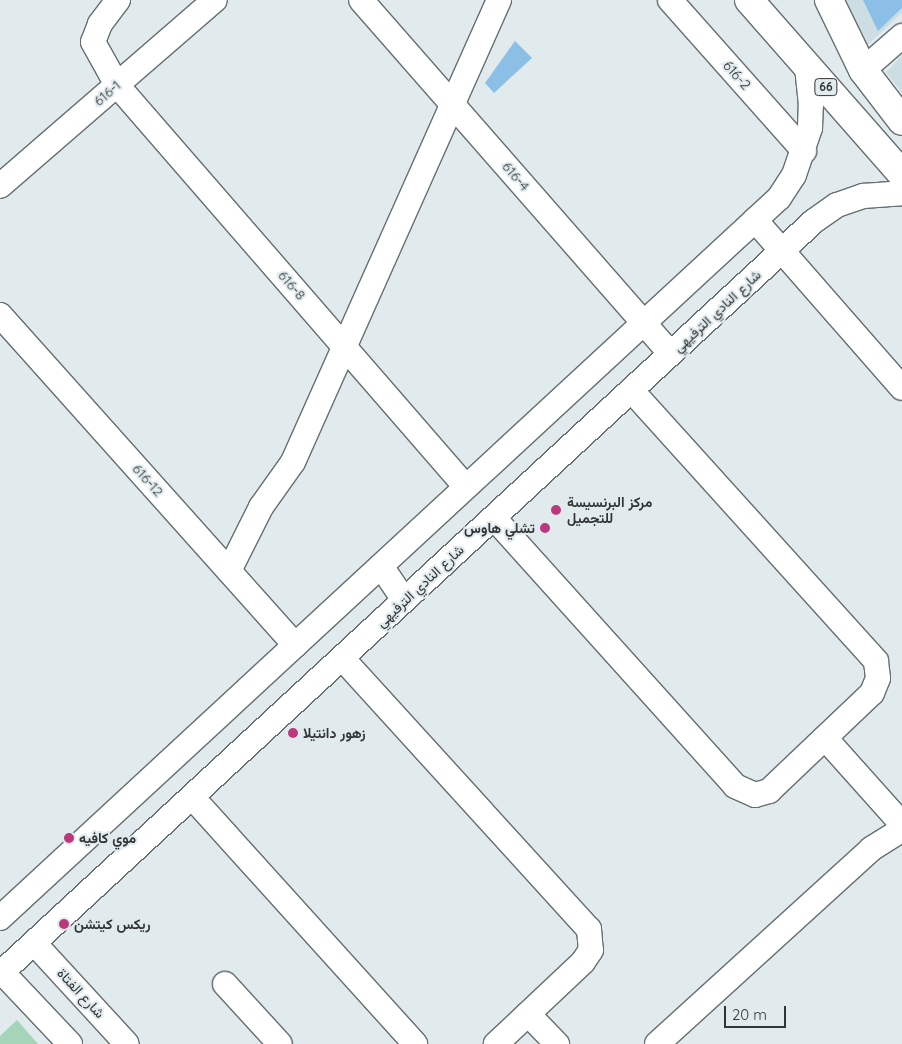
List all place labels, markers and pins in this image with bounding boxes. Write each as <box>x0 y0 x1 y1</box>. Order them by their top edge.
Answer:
place label: مركز البرنسيسة للتجميل <box>567 494 652 526</box>
marker: مركز البرنسيسة للتجميل <box>549 503 563 517</box>
place label: تشلي هاوس <box>464 520 535 536</box>
marker: تشلي هاوس <box>539 522 551 534</box>
place label: زهور دانتيلا <box>303 725 366 741</box>
marker: زهور دانتيلا <box>287 727 299 739</box>
place label: موي كافيه <box>79 830 136 846</box>
marker: موي كافيه <box>63 832 75 844</box>
place label: ريكس كيتشن <box>74 916 151 932</box>
marker: ريكس كيتشن <box>58 918 70 930</box>

